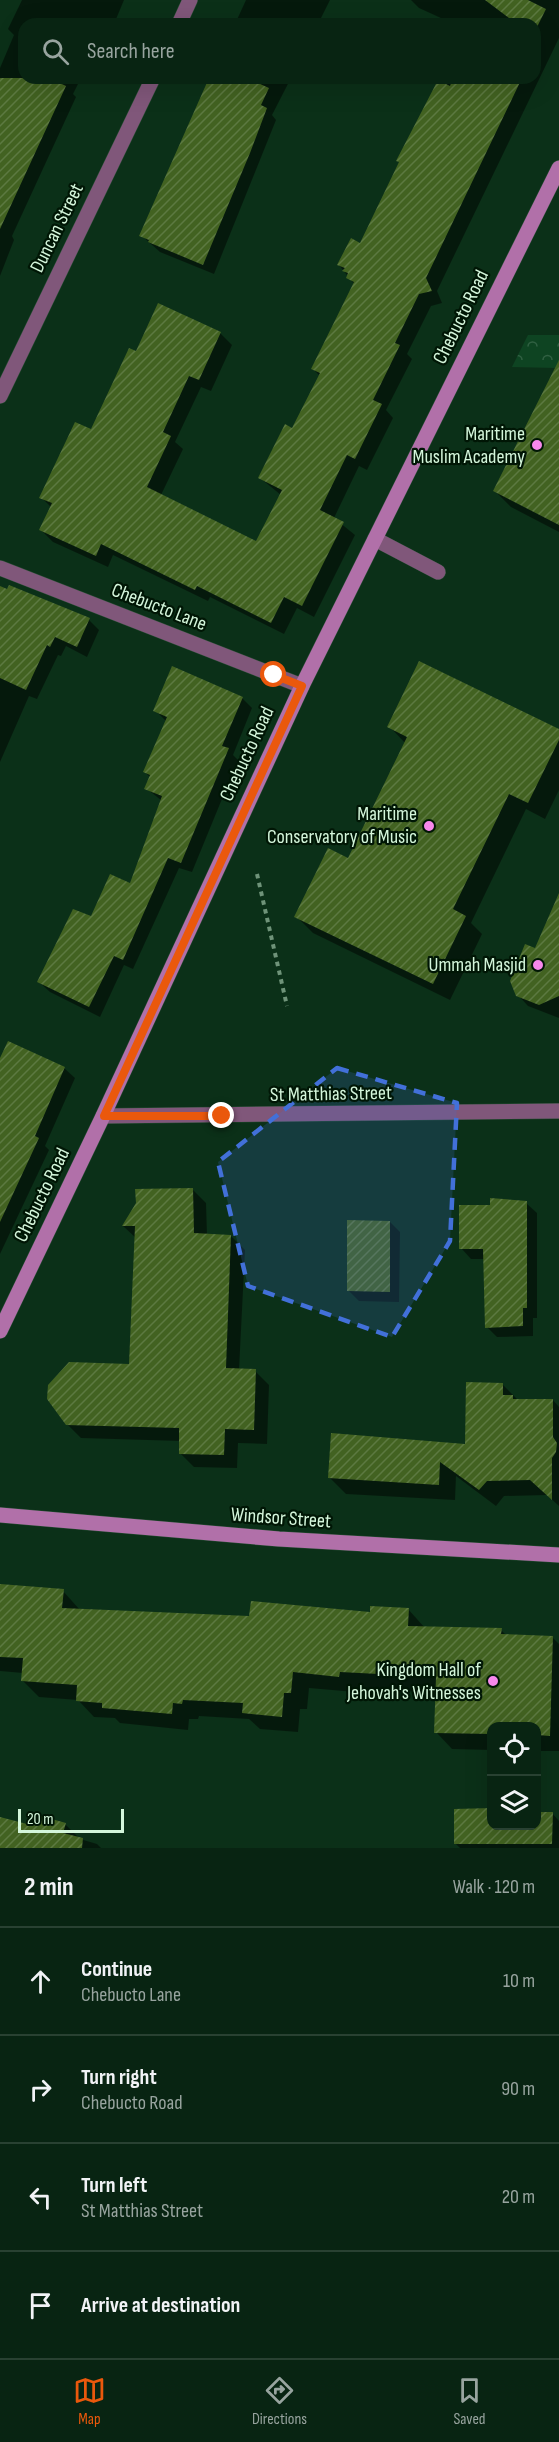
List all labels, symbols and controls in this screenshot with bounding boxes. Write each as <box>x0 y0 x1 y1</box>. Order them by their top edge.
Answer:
search box <box>18 18 541 84</box>
icon: search <box>39 35 72 68</box>
text: Search here <box>87 38 174 65</box>
street label: Duncan Street <box>25 180 89 276</box>
street label: Chebucto Road <box>428 266 494 368</box>
place label: Maritime Muslim Academy <box>413 422 525 469</box>
marker: Maritime Muslim Academy <box>530 438 544 452</box>
street label: Chebucto Lane <box>108 578 210 636</box>
route start <box>260 661 286 687</box>
street label: Chebucto Road <box>215 703 279 805</box>
place label: Maritime Conservatory of Music <box>267 802 417 849</box>
marker: Maritime Conservatory of Music <box>422 819 436 833</box>
place label: Ummah Masjid <box>429 953 526 977</box>
marker: Ummah Masjid <box>531 958 545 972</box>
street label: St Matthias Street <box>270 1081 392 1107</box>
route end <box>208 1102 234 1128</box>
street label: Chebucto Road <box>9 1144 75 1246</box>
street label: Windsor Street <box>230 1503 332 1533</box>
place label: Kingdom Hall of Jehovah's Witnesses <box>346 1658 481 1705</box>
marker: Kingdom Hall of Jehovah's Witnesses <box>486 1674 500 1688</box>
map controls <box>487 1722 541 1830</box>
button: locate <box>487 1722 541 1776</box>
button: layers <box>487 1776 541 1830</box>
scale bar <box>18 1806 124 1834</box>
text: 20 m <box>27 1810 54 1829</box>
text: 2 min <box>24 1872 74 1903</box>
text: Walk · 120 m <box>453 1875 535 1899</box>
text: Continue <box>81 1956 152 1983</box>
icon: ahead <box>24 1965 57 1998</box>
text: 10 m <box>503 1969 535 1993</box>
text: Chebucto Lane <box>81 1983 181 2007</box>
text: Turn right <box>81 2064 157 2091</box>
icon: right <box>24 2073 57 2106</box>
text: 90 m <box>501 2077 535 2101</box>
text: Chebucto Road <box>81 2091 183 2115</box>
text: Turn left <box>81 2172 147 2199</box>
icon: left <box>24 2181 57 2214</box>
text: 20 m <box>502 2185 535 2209</box>
text: St Matthias Street <box>81 2199 203 2223</box>
icon: arrive <box>24 2289 57 2322</box>
text: Arrive at destination <box>81 2292 240 2319</box>
tab: Map <box>73 2374 106 2429</box>
tab: Directions <box>252 2374 307 2429</box>
tab: Saved <box>453 2374 486 2429</box>

